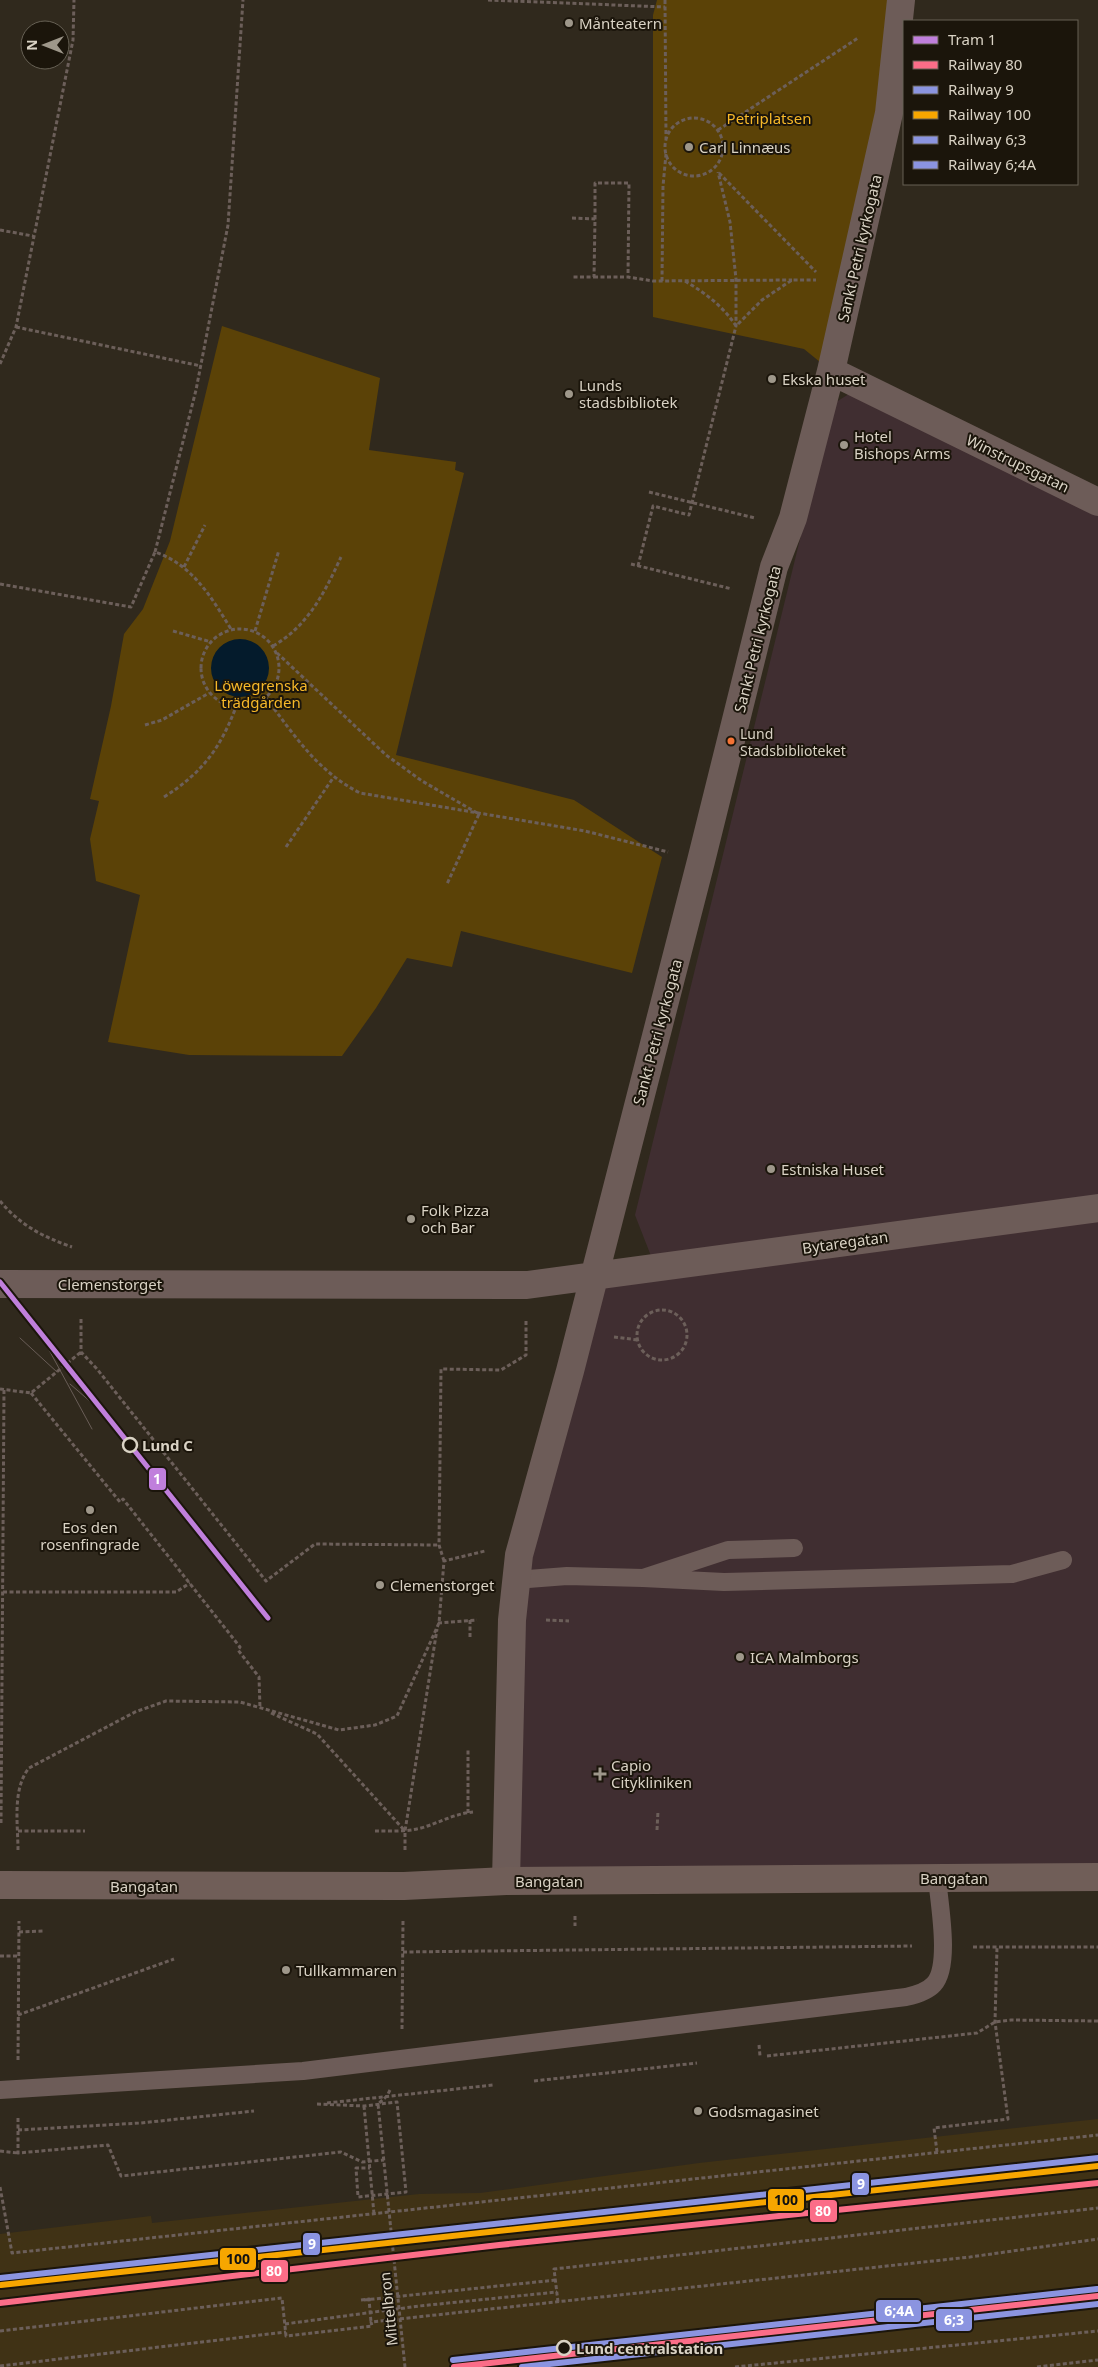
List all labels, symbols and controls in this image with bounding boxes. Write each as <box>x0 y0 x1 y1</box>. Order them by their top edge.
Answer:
place label: Månteatern <box>579 13 662 33</box>
marker: Månteatern <box>563 17 575 29</box>
north arrow <box>20 20 70 70</box>
legend <box>903 20 1078 185</box>
text: Tram 1 <box>948 29 996 49</box>
text: N <box>22 39 41 51</box>
text: Railway 80 <box>948 54 1022 74</box>
text: Railway 9 <box>948 79 1014 99</box>
text: Railway 100 <box>948 104 1031 124</box>
park label: Petriplatsen <box>727 108 811 128</box>
text: Railway 6;3 <box>948 129 1026 149</box>
place label: Carl Linnæus <box>699 137 791 157</box>
marker: Carl Linnæus <box>683 141 695 153</box>
text: Railway 6;4A <box>948 154 1036 174</box>
street label: Sankt Petri kyrkogata <box>832 172 886 324</box>
place label: Ekska huset <box>782 369 866 389</box>
marker: Ekska huset <box>766 373 778 385</box>
place label: Lunds stadsbibliotek <box>579 375 677 412</box>
marker: Lunds stadsbibliotek <box>563 388 575 400</box>
place label: Hotel Bishops Arms <box>854 426 950 463</box>
street label: Winstrupsgatan <box>963 429 1073 497</box>
marker: Hotel Bishops Arms <box>838 439 850 451</box>
street label: Sankt Petri kyrkogata <box>729 564 785 714</box>
park label: Löwegrenska trädgården <box>214 675 308 712</box>
place label: Lund Stadsbiblioteket <box>740 724 846 760</box>
marker: Lund Stadsbiblioteket <box>726 736 736 746</box>
street label: Sankt Petri kyrkogata <box>628 957 686 1107</box>
place label: Estniska Huset <box>781 1159 885 1179</box>
marker: Estniska Huset <box>765 1163 777 1175</box>
place label: Folk Pizza och Bar <box>421 1200 489 1237</box>
marker: Folk Pizza och Bar <box>405 1213 417 1225</box>
street label: Bytaregatan <box>801 1226 889 1258</box>
street label: Clemenstorget <box>58 1274 163 1294</box>
place label: Lund C <box>142 1435 193 1455</box>
marker: Lund C <box>122 1437 138 1453</box>
line badge: 1 <box>148 1467 167 1491</box>
text: 1 <box>153 1469 161 1488</box>
marker: Eos den rosenfingrade <box>84 1504 96 1516</box>
place label: Eos den rosenfingrade <box>40 1517 140 1554</box>
place label: Clemenstorget <box>390 1575 495 1595</box>
marker: Clemenstorget <box>374 1579 386 1591</box>
place label: ICA Malmborgs <box>750 1647 859 1667</box>
marker: ICA Malmborgs <box>734 1651 746 1663</box>
place label: Capio Citykliniken <box>611 1755 692 1792</box>
marker: Capio Citykliniken <box>593 1767 607 1781</box>
street label: Bangatan <box>920 1868 988 1888</box>
street label: Bangatan <box>515 1871 583 1891</box>
street label: Bangatan <box>110 1876 178 1896</box>
place label: Tullkammaren <box>296 1960 397 1980</box>
marker: Tullkammaren <box>280 1964 292 1976</box>
place label: Godsmagasinet <box>708 2101 819 2121</box>
marker: Godsmagasinet <box>692 2105 704 2117</box>
line badge: 9 <box>851 2172 870 2196</box>
text: 9 <box>857 2174 865 2193</box>
line badge: 100 <box>767 2188 805 2212</box>
text: 100 <box>774 2190 798 2209</box>
line badge: 80 <box>809 2199 838 2223</box>
text: 80 <box>815 2201 831 2220</box>
line badge: 9 <box>302 2232 321 2256</box>
text: 9 <box>308 2234 316 2253</box>
line badge: 100 <box>219 2247 257 2271</box>
text: 100 <box>226 2249 250 2268</box>
line badge: 80 <box>260 2259 289 2283</box>
text: 80 <box>266 2261 282 2280</box>
street label: Mittelbron <box>374 2271 402 2347</box>
line badge: 6;4A <box>875 2299 922 2323</box>
text: 6;4A <box>884 2301 914 2320</box>
line badge: 6;3 <box>935 2308 973 2332</box>
text: 6;3 <box>944 2310 964 2329</box>
place label: Lund centralstation <box>576 2338 723 2358</box>
marker: Lund centralstation <box>556 2340 572 2356</box>

